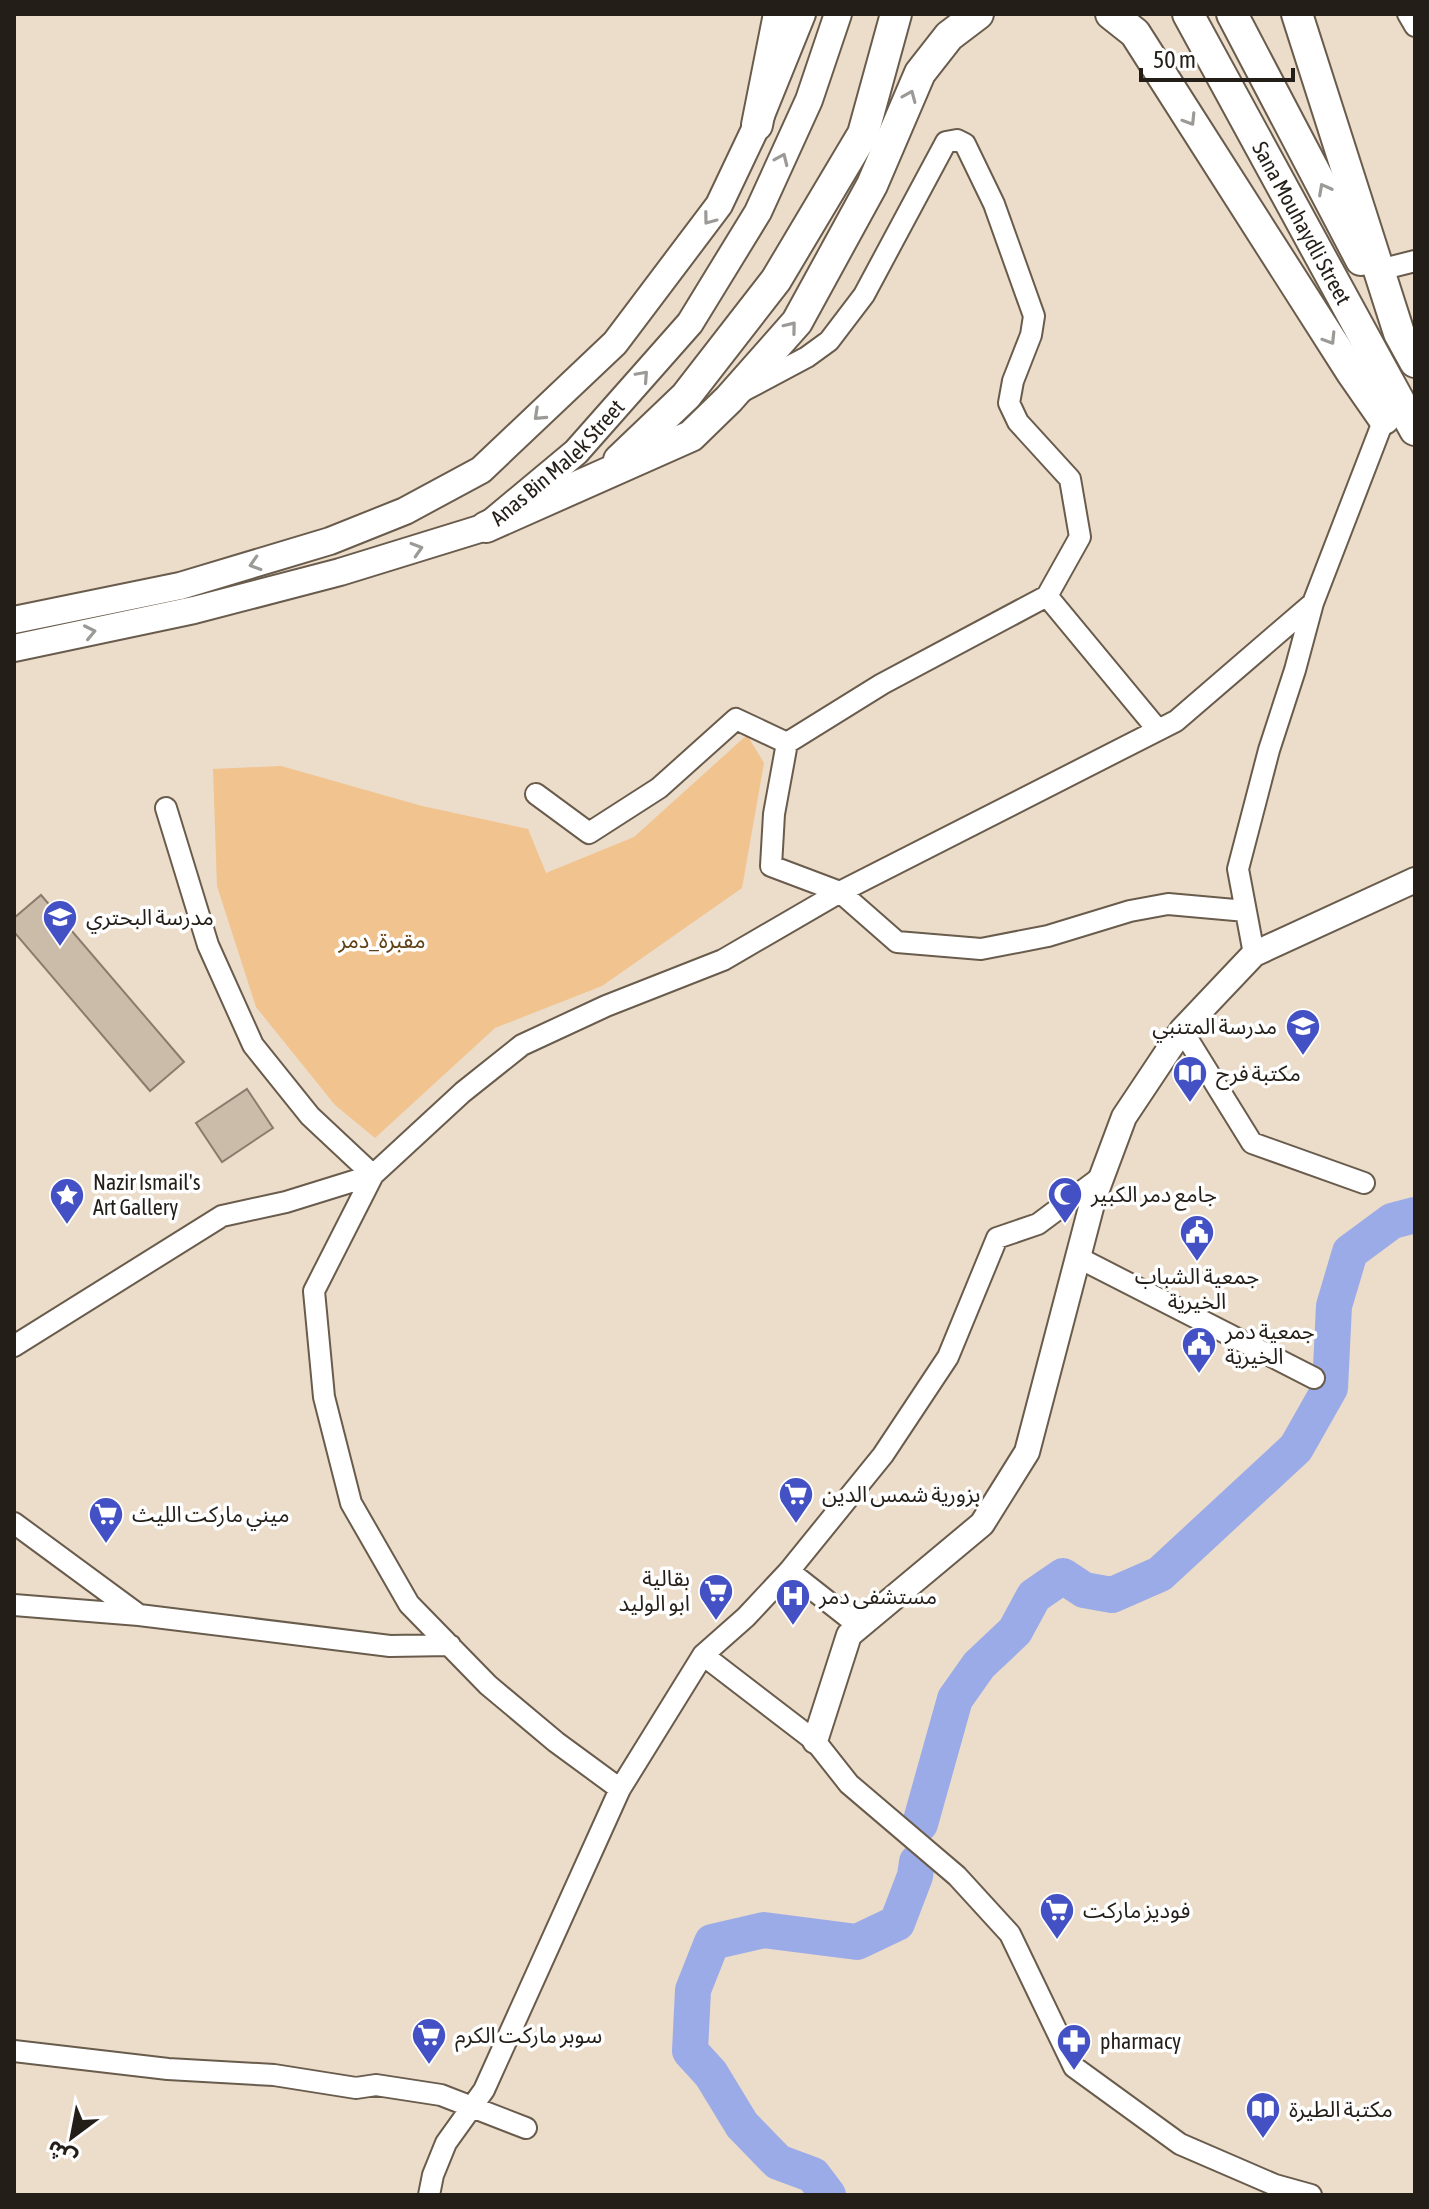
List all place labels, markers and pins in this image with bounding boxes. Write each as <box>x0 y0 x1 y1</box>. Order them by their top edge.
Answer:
school or university icon: مدرسة البحتري <box>41 898 79 948</box>
place label: مدرسة البحتري <box>86 904 214 934</box>
school or university icon: مدرسة المتنبي <box>1284 1007 1322 1057</box>
place label: مدرسة المتنبي <box>1152 1013 1277 1043</box>
library icon: مكتبة فرح <box>1171 1054 1209 1104</box>
place label: مكتبة فرح <box>1216 1060 1301 1090</box>
place label: Nazir Ismail's Art Gallery <box>93 1169 201 1220</box>
mosque icon: جامع دمر الكبير <box>1046 1175 1084 1225</box>
place icon: Nazir Ismail's Art Gallery <box>48 1176 86 1226</box>
place label: جامع دمر الكبير <box>1090 1181 1217 1211</box>
public building icon: جمعية الشباب الخيرية <box>1178 1213 1216 1263</box>
place label: جمعية الشباب الخيرية <box>1135 1263 1259 1314</box>
place label: جمعية دمر الخيرية <box>1224 1318 1315 1369</box>
public building icon: جمعية دمر الخيرية <box>1180 1325 1218 1375</box>
supermarket icon: بزورية شمس الدين <box>777 1475 815 1525</box>
place label: بزورية شمس الدين <box>822 1481 980 1508</box>
supermarket icon: ميني ماركت الليث <box>87 1495 125 1545</box>
place label: ميني ماركت الليث <box>132 1501 290 1531</box>
place label: بقالية ابو الوليد <box>618 1565 690 1616</box>
supermarket icon: بقالية ابو الوليد <box>697 1572 735 1622</box>
hospital icon: مستشفى دمر <box>774 1577 812 1627</box>
place label: مستشفى دمر <box>818 1583 937 1609</box>
supermarket icon: فوديز ماركت <box>1038 1891 1076 1941</box>
place label: فوديز ماركت <box>1083 1897 1190 1924</box>
supermarket icon: سوبر ماركت الكرم <box>410 2016 448 2066</box>
place label: سوبر ماركت الكرم <box>455 2022 602 2052</box>
pharmacy icon: pharmacy <box>1055 2022 1093 2072</box>
place label: pharmacy <box>1100 2028 1181 2054</box>
library icon: مكتبة الطيرة <box>1244 2090 1282 2140</box>
place label: مكتبة الطيرة <box>1289 2096 1393 2122</box>

